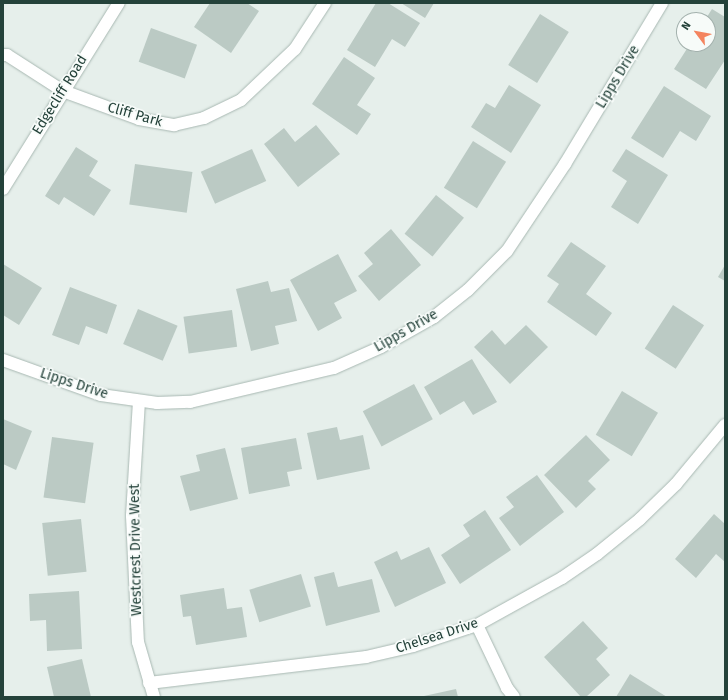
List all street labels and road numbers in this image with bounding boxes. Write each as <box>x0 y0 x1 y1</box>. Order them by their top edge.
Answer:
street label: Lipps Drive <box>593 42 643 112</box>
street label: Edgecliff Road <box>29 52 91 138</box>
street label: Cliff Park <box>106 99 164 131</box>
street label: Lipps Drive <box>371 306 441 356</box>
street label: Lipps Drive <box>38 365 110 403</box>
street label: Westcrest Drive West <box>126 484 146 616</box>
street label: Chelsea Drive <box>394 615 480 657</box>

